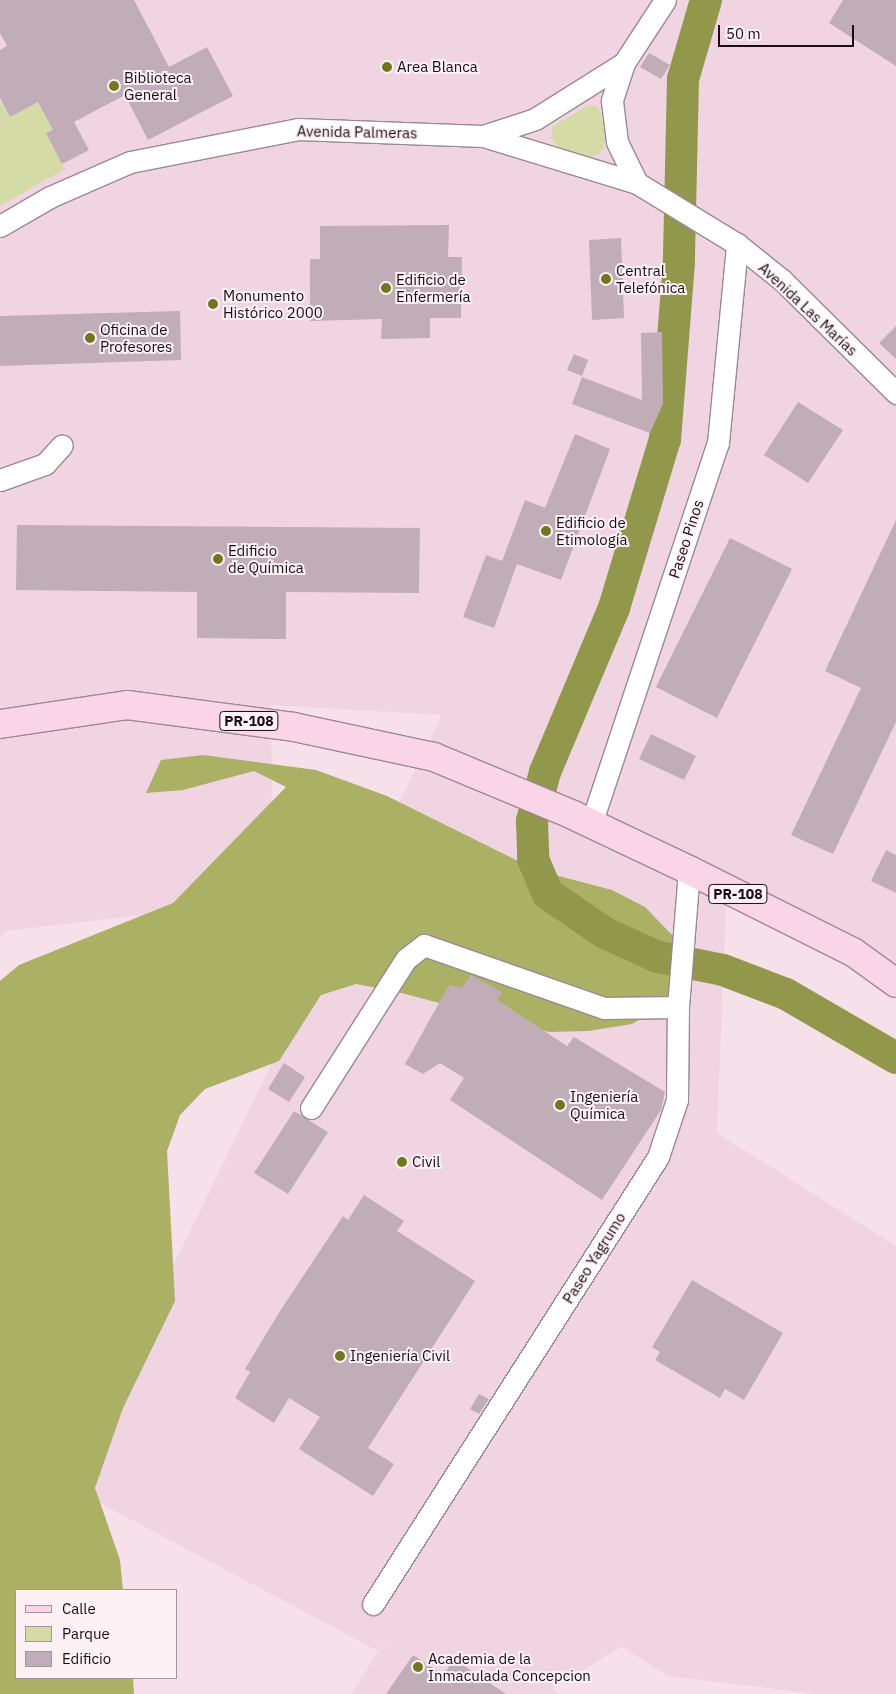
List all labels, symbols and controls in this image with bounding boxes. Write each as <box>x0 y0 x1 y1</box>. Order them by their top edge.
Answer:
scale bar <box>721 15 857 47</box>
text: 50 m <box>726 24 761 43</box>
place label: Area Blanca <box>397 58 478 76</box>
marker: Area Blanca <box>381 61 393 73</box>
place label: Biblioteca General <box>124 68 191 103</box>
marker: Biblioteca General <box>108 80 120 92</box>
street label: Avenida Palmeras <box>297 122 417 142</box>
street label: Avenida Las Marías <box>755 259 861 359</box>
place label: Central Telefónica <box>616 261 685 296</box>
place label: Edificio de Enfermería <box>396 270 470 305</box>
marker: Central Telefónica <box>600 273 612 285</box>
marker: Edificio de Enfermería <box>380 282 392 294</box>
place label: Monumento Histórico 2000 <box>223 286 323 321</box>
marker: Monumento Histórico 2000 <box>207 298 219 310</box>
place label: Oficina de Profesores <box>100 320 172 355</box>
marker: Oficina de Profesores <box>84 332 96 344</box>
street label: Paseo Pinos <box>665 497 707 581</box>
place label: Edificio de Etimología <box>556 513 627 548</box>
marker: Edificio de Etimología <box>540 525 552 537</box>
place label: Edificio de Química <box>228 541 304 576</box>
marker: Edificio de Química <box>212 553 224 565</box>
road number: PR-108 <box>219 709 279 732</box>
road number: PR-108 <box>708 882 768 906</box>
place label: Ingeniería Química <box>570 1087 638 1122</box>
marker: Ingeniería Química <box>554 1099 566 1111</box>
place label: Civil <box>412 1153 440 1171</box>
marker: Civil <box>396 1156 408 1168</box>
street label: Paseo Yagrumo <box>559 1209 629 1307</box>
place label: Ingeniería Civil <box>350 1347 450 1365</box>
marker: Ingeniería Civil <box>334 1350 346 1362</box>
legend <box>15 1589 178 1679</box>
text: Calle <box>62 1599 96 1618</box>
text: Parque <box>62 1624 110 1643</box>
text: Edificio <box>62 1649 111 1668</box>
place label: Academia de la Inmaculada Concepcion <box>428 1649 591 1684</box>
marker: Academia de la Inmaculada Concepcion <box>412 1661 424 1673</box>

